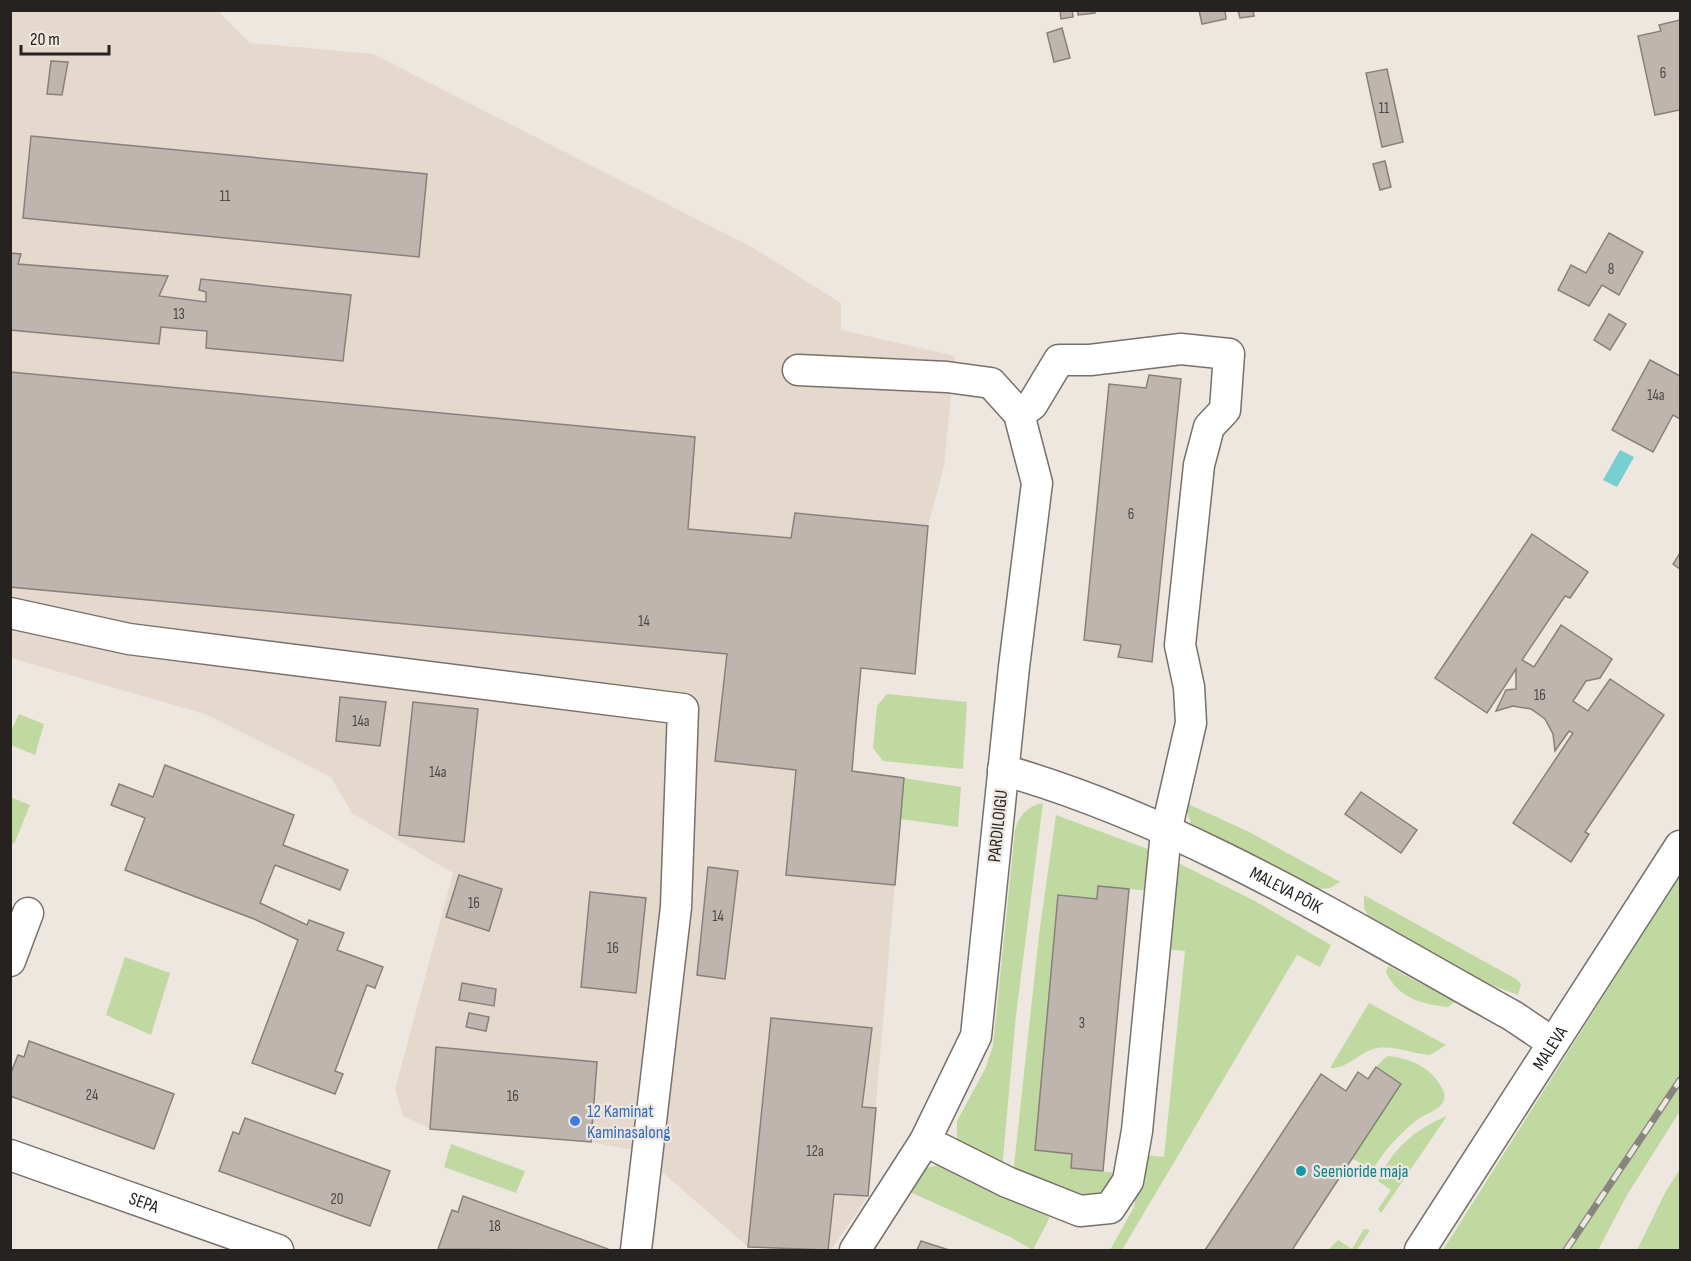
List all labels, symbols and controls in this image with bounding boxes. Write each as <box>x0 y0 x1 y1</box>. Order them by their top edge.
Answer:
scale bar <box>21 18 110 56</box>
text: 20 m <box>30 29 60 50</box>
house number: 6 <box>1660 64 1666 83</box>
house number: 11 <box>1379 99 1390 118</box>
house number: 11 <box>220 187 231 206</box>
house number: 8 <box>1608 260 1614 279</box>
house number: 13 <box>173 305 185 324</box>
house number: 14a <box>1647 386 1665 405</box>
house number: 6 <box>1128 505 1134 524</box>
house number: 14 <box>638 612 650 631</box>
house number: 16 <box>1534 686 1546 705</box>
house number: 14a <box>352 712 370 731</box>
house number: 14a <box>429 763 447 782</box>
street label: PARDILOIGU <box>984 789 1012 863</box>
street label: MALEVA PÕIK <box>1246 862 1327 918</box>
house number: 16 <box>468 894 480 913</box>
house number: 14 <box>712 907 724 926</box>
house number: 16 <box>607 939 619 958</box>
house number: 3 <box>1079 1014 1085 1033</box>
street label: MALEVA <box>1528 1022 1572 1074</box>
house number: 24 <box>86 1086 98 1105</box>
house number: 16 <box>507 1087 519 1106</box>
place label: 12 Kaminat Kaminasalong <box>587 1101 671 1143</box>
marker: 12 Kaminat Kaminasalong <box>568 1114 582 1128</box>
house number: 12a <box>806 1142 824 1161</box>
place label: Seenioride maja <box>1313 1161 1409 1182</box>
marker: Seenioride maja <box>1294 1164 1308 1178</box>
street label: SEPA <box>126 1188 162 1217</box>
house number: 20 <box>331 1190 343 1209</box>
house number: 18 <box>489 1217 501 1236</box>

